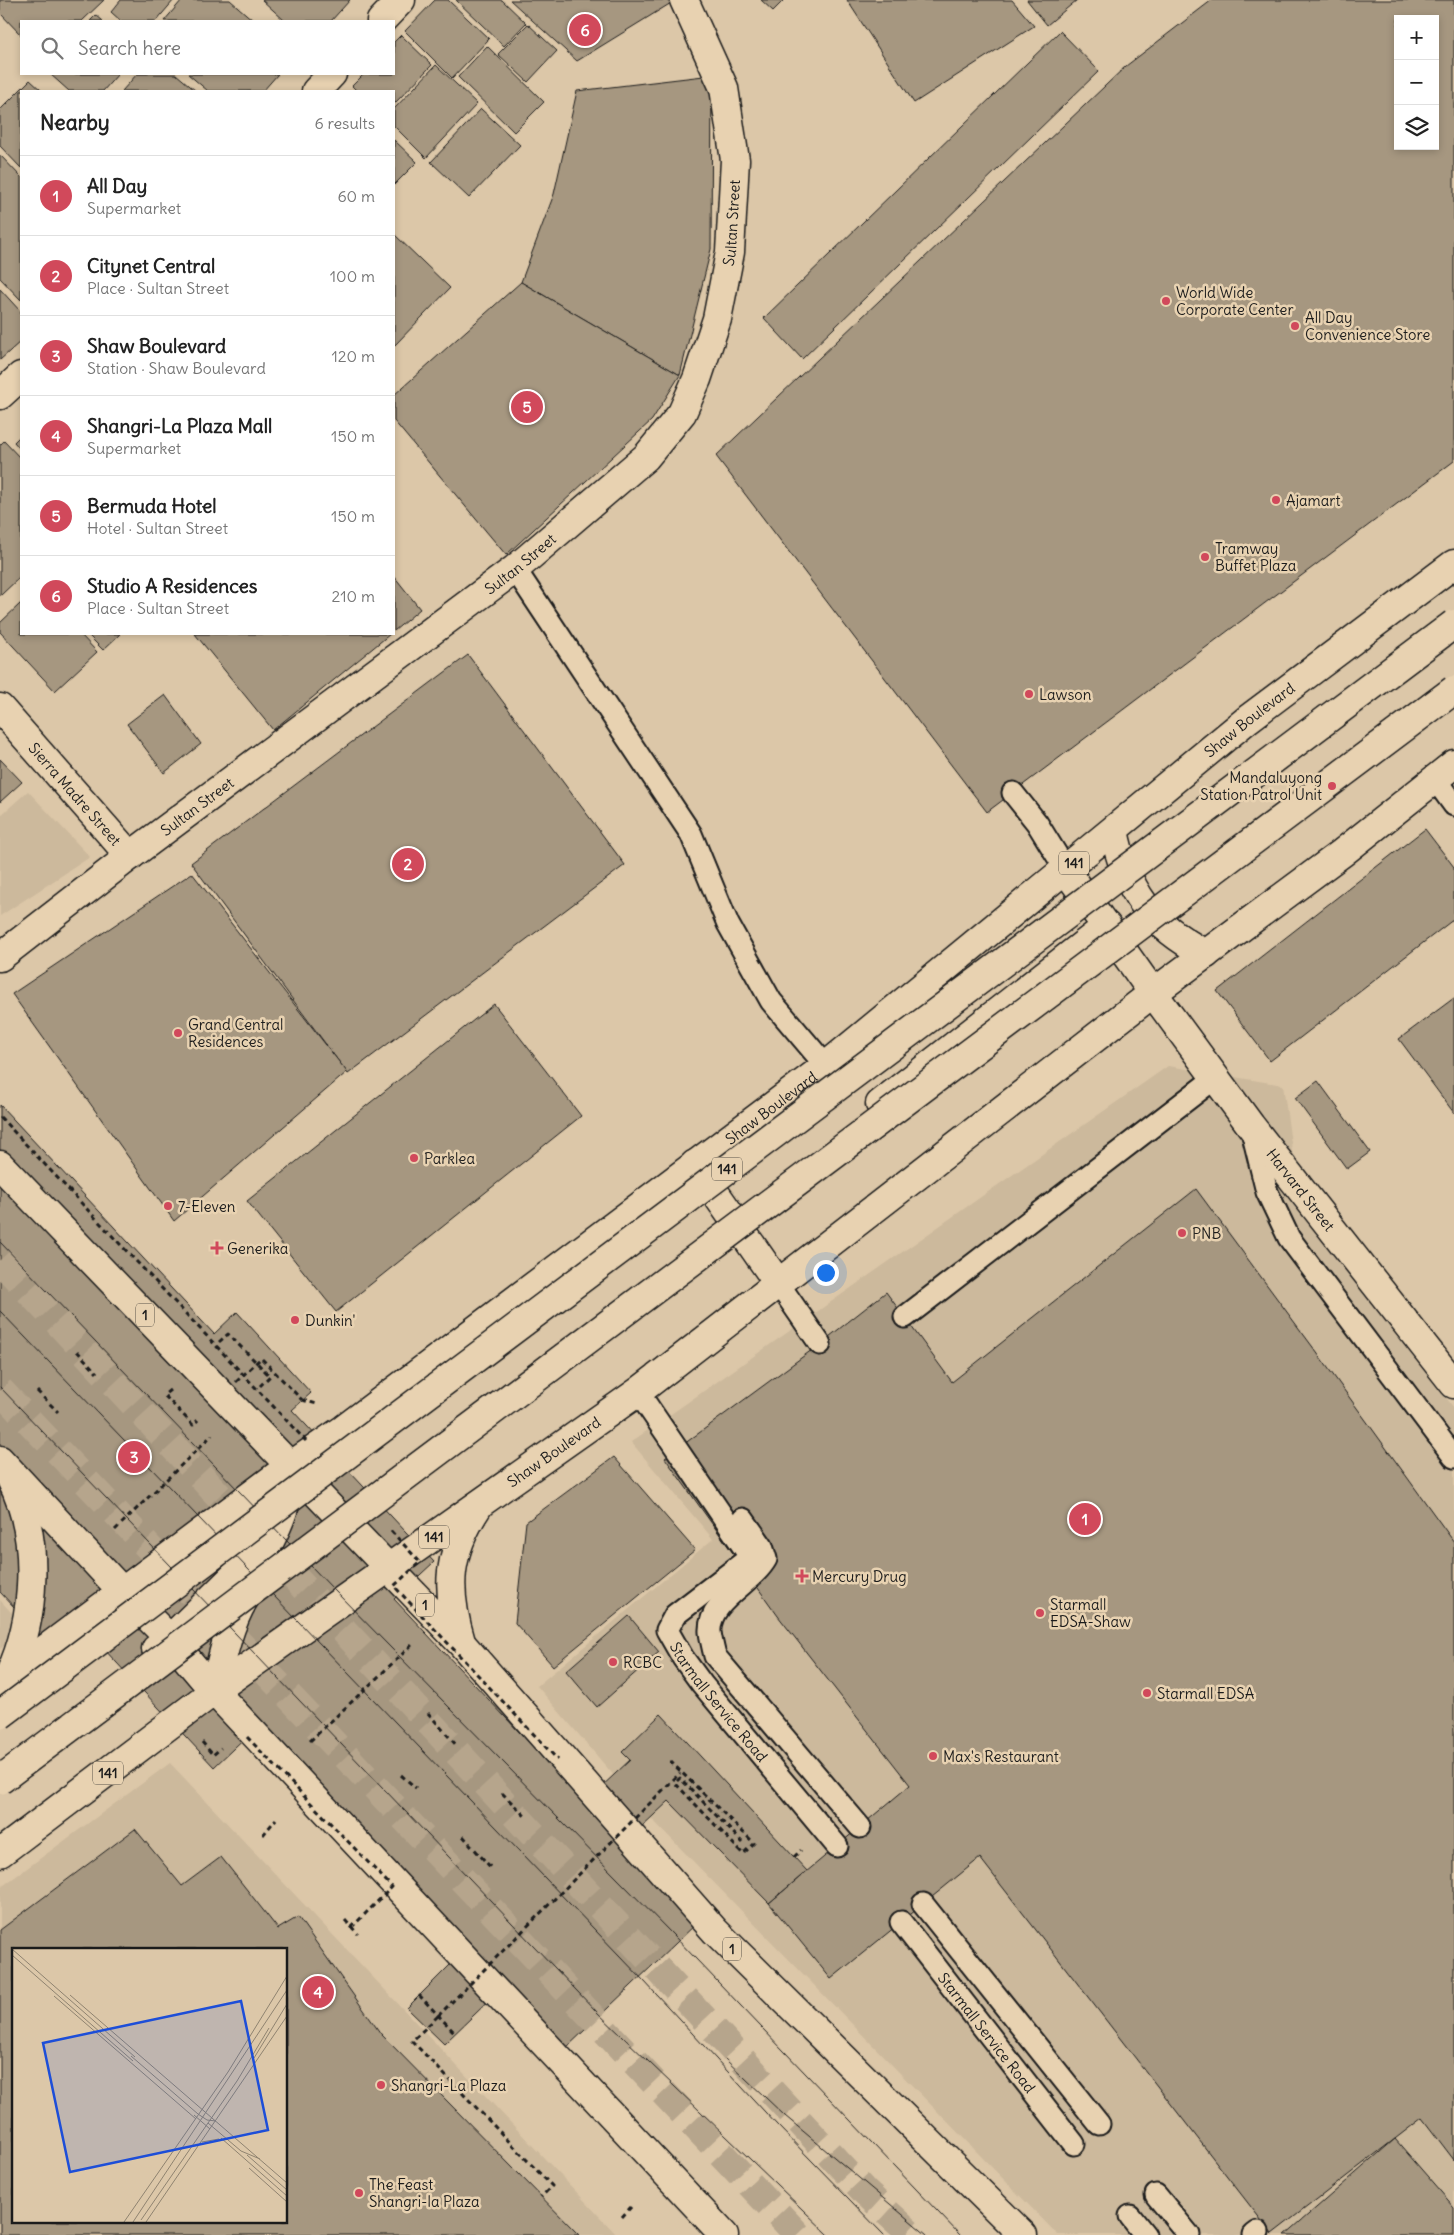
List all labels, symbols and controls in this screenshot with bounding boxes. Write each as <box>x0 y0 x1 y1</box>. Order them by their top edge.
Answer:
pin: 6 <box>569 11 601 49</box>
map controls <box>1394 15 1439 150</box>
button: + <box>1394 15 1439 60</box>
search box <box>20 20 395 75</box>
icon: search <box>38 34 66 62</box>
text: Search here <box>78 36 181 60</box>
button: − <box>1394 60 1439 105</box>
button: layers <box>1394 105 1439 150</box>
text: Nearby <box>40 109 110 136</box>
text: 6 results <box>314 113 375 133</box>
text: All Day <box>87 174 147 198</box>
street label: Sultan Street <box>718 179 743 267</box>
text: 1 <box>53 186 59 206</box>
text: 60 m <box>337 186 375 206</box>
text: Supermarket <box>87 198 181 218</box>
text: Citynet Central <box>87 254 215 278</box>
text: 2 <box>52 266 60 286</box>
text: 100 m <box>330 266 375 286</box>
text: Place · Sultan Street <box>87 278 229 298</box>
place label: World Wide Corporate Center <box>1176 283 1294 319</box>
marker: World Wide Corporate Center <box>1160 295 1172 307</box>
place label: All Day Convenience Store <box>1305 308 1430 344</box>
marker: All Day Convenience Store <box>1289 320 1301 332</box>
text: Shaw Boulevard <box>87 334 226 358</box>
text: 3 <box>51 346 61 366</box>
text: 120 m <box>332 346 375 366</box>
text: Station · Shaw Boulevard <box>87 358 266 378</box>
pin: 5 <box>511 388 543 426</box>
text: Shangri-La Plaza Mall <box>87 414 272 438</box>
text: 4 <box>51 426 61 446</box>
text: 150 m <box>331 426 375 446</box>
text: Supermarket <box>87 438 181 458</box>
place label: Ajamart <box>1286 491 1340 510</box>
text: Bermuda Hotel <box>87 494 216 518</box>
marker: Ajamart <box>1270 494 1282 506</box>
text: 5 <box>51 506 61 526</box>
text: 150 m <box>331 506 375 526</box>
text: Hotel · Sultan Street <box>87 518 228 538</box>
street label: Sultan Street <box>480 529 559 598</box>
place label: Tramway Buffet Plaza <box>1215 539 1297 575</box>
marker: Tramway Buffet Plaza <box>1199 551 1211 563</box>
text: Studio A Residences <box>87 574 257 598</box>
text: 6 <box>51 586 61 606</box>
text: 210 m <box>332 586 375 606</box>
text: Place · Sultan Street <box>87 598 229 618</box>
street label: Shaw Boulevard <box>1200 678 1298 761</box>
place label: Lawson <box>1039 685 1092 704</box>
marker: Lawson <box>1023 688 1035 700</box>
street label: Sierra Madre Street <box>25 738 126 849</box>
place label: Mandaluyong Station Patrol Unit <box>1200 768 1322 804</box>
street label: Sultan Street <box>157 773 237 840</box>
marker: Mandaluyong Station Patrol Unit <box>1326 780 1338 792</box>
pin: 2 <box>392 845 424 883</box>
road number: 141 <box>1059 851 1089 874</box>
place label: Grand Central Residences <box>188 1015 283 1051</box>
marker: Grand Central Residences <box>172 1027 184 1039</box>
street label: Shaw Boulevard <box>721 1067 821 1148</box>
street label: Harvard Street <box>1263 1144 1339 1235</box>
place label: Parklea <box>424 1149 475 1168</box>
marker: Parklea <box>408 1152 420 1164</box>
road number: 141 <box>712 1158 742 1180</box>
place label: 7-Eleven <box>178 1197 236 1216</box>
marker: 7-Eleven <box>162 1200 174 1212</box>
place label: PNB <box>1192 1224 1221 1243</box>
marker: PNB <box>1176 1227 1188 1239</box>
place label: Generika <box>227 1239 289 1258</box>
marker: Generika <box>211 1242 223 1254</box>
your location <box>813 1260 839 1286</box>
road number: 1 <box>136 1304 154 1326</box>
place label: Dunkin' <box>305 1311 356 1330</box>
marker: Dunkin' <box>289 1314 301 1326</box>
street label: Shaw Boulevard <box>503 1412 604 1491</box>
pin: 3 <box>118 1438 150 1476</box>
pin: 1 <box>1069 1500 1101 1538</box>
road number: 141 <box>419 1525 449 1548</box>
place label: Mercury Drug <box>812 1567 907 1586</box>
marker: Mercury Drug <box>796 1570 808 1582</box>
road number: 1 <box>416 1594 434 1616</box>
place label: Starmall EDSA-Shaw <box>1050 1595 1131 1631</box>
marker: Starmall EDSA-Shaw <box>1034 1607 1046 1619</box>
street label: Starmall Service Road <box>666 1638 772 1765</box>
place label: RCBC <box>623 1653 662 1672</box>
marker: RCBC <box>607 1656 619 1668</box>
place label: Starmall EDSA <box>1157 1684 1255 1703</box>
marker: Starmall EDSA <box>1141 1687 1153 1699</box>
place label: Max's Restaurant <box>943 1747 1059 1766</box>
marker: Max's Restaurant <box>927 1750 939 1762</box>
road number: 141 <box>93 1762 123 1785</box>
road number: 1 <box>723 1938 741 1960</box>
inset map <box>12 1948 288 2222</box>
street label: Starmall Service Road <box>934 1968 1040 2097</box>
pin: 4 <box>302 1973 334 2011</box>
place label: Shangri-La Plaza <box>391 2076 507 2095</box>
marker: Shangri-La Plaza <box>375 2079 387 2091</box>
place label: The Feast Shangri-la Plaza <box>369 2175 480 2211</box>
marker: The Feast Shangri-la Plaza <box>353 2187 365 2199</box>

